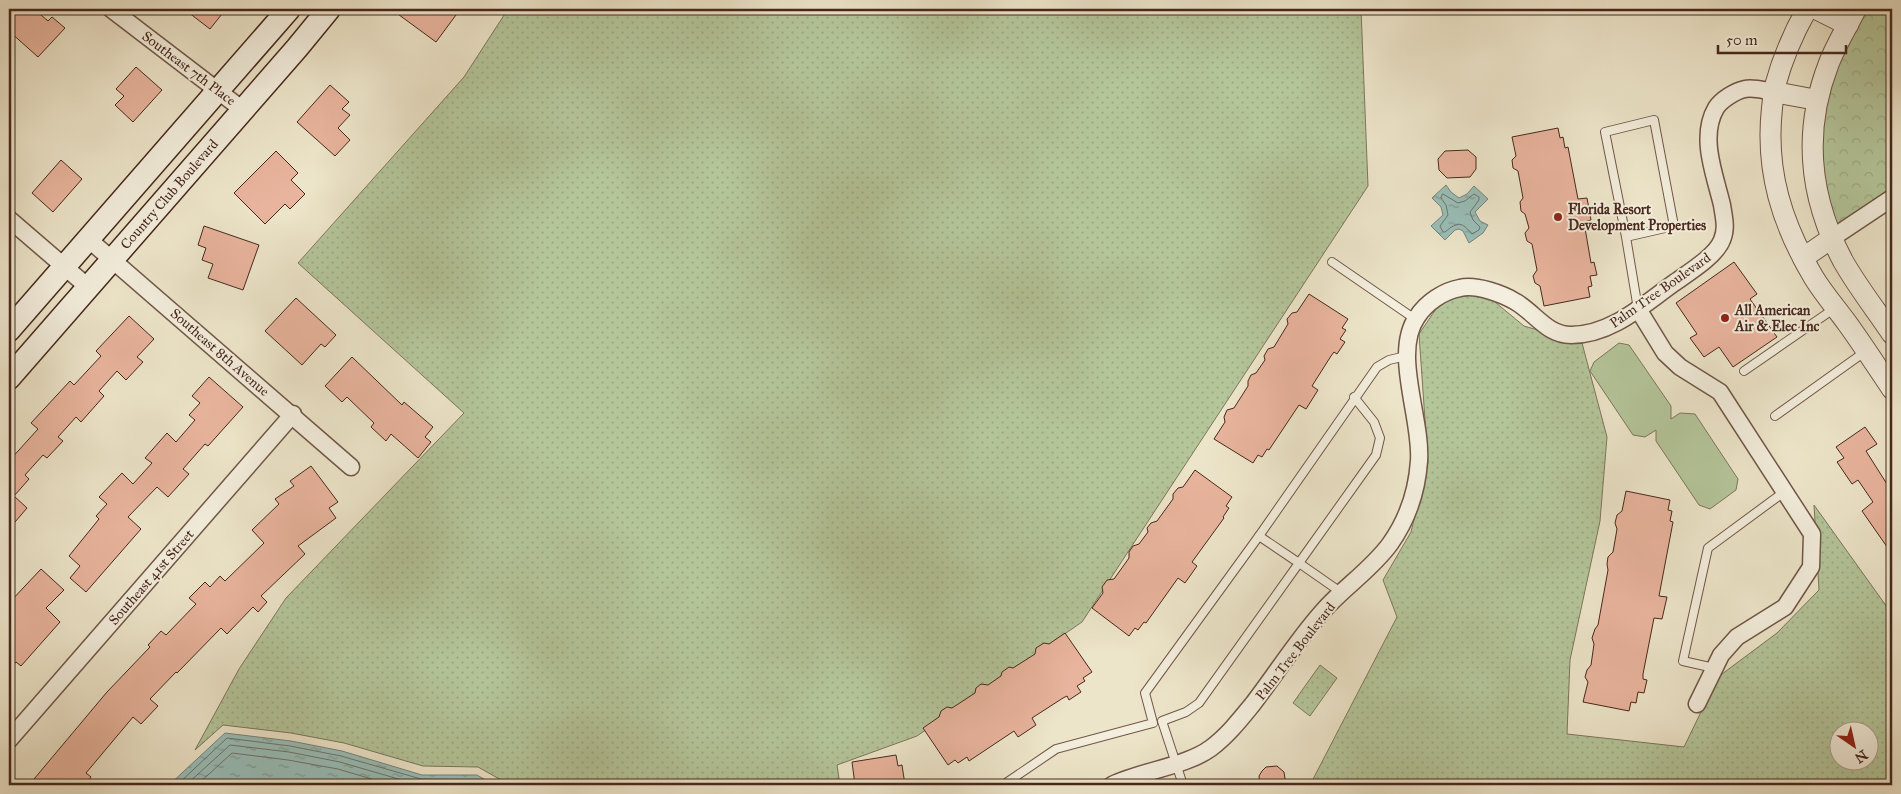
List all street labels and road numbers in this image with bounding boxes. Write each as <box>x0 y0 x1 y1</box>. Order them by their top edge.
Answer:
street label: Southeast 7th Place <box>139 28 239 109</box>
street label: Country Club Boulevard <box>117 136 222 253</box>
street label: Palm Tree Boulevard <box>1606 249 1714 332</box>
street label: Southeast 8th Avenue <box>167 305 273 400</box>
street label: Southeast 41st Street <box>105 526 198 629</box>
street label: Palm Tree Boulevard <box>1252 599 1339 704</box>

